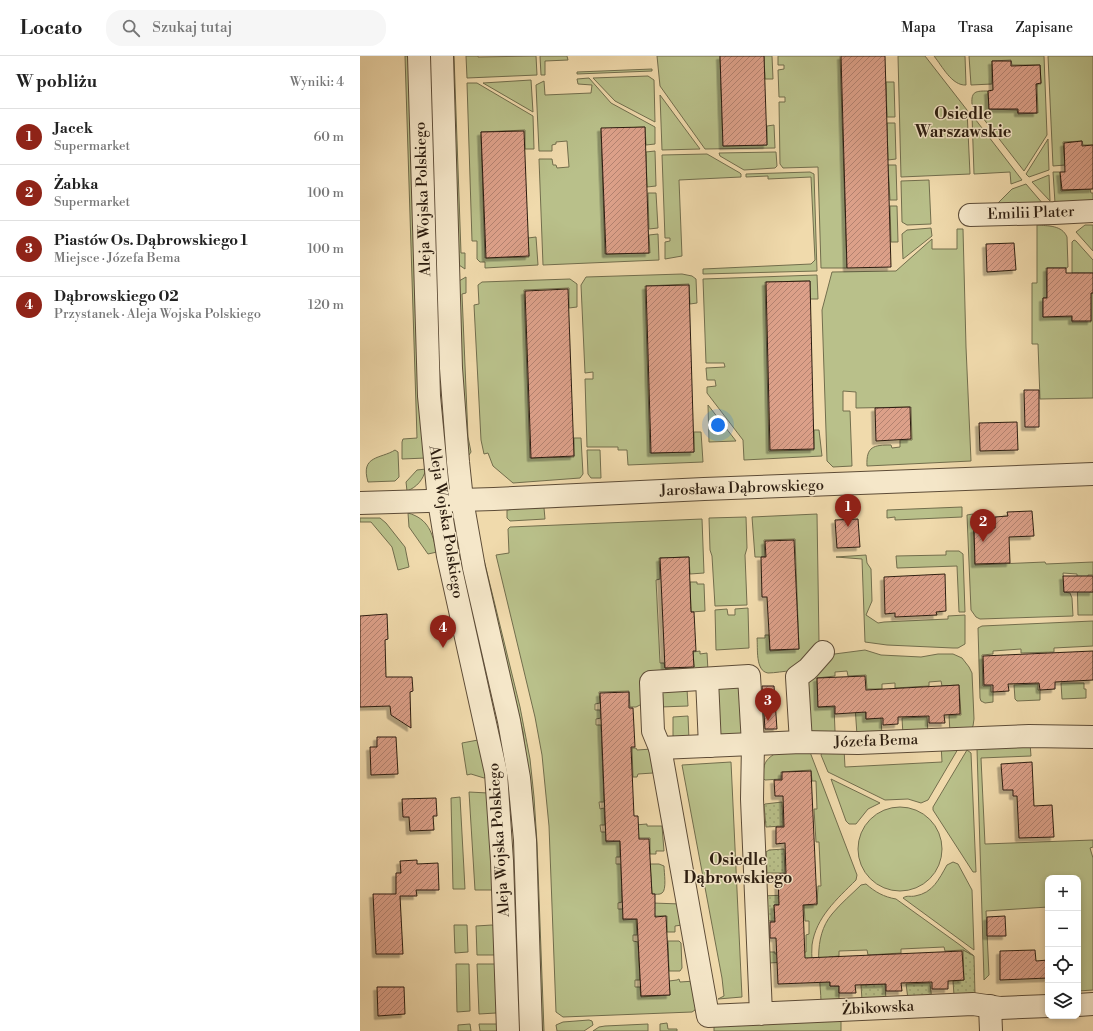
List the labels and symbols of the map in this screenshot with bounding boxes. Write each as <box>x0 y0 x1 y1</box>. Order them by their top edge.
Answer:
district label: Osiedle Warszawskie <box>914 104 1012 142</box>
street label: Aleja Wojska Polskiego <box>411 121 435 278</box>
street label: Emilii Plater <box>987 202 1076 224</box>
your location <box>708 415 728 435</box>
street label: Aleja Wojska Polskiego <box>424 443 467 600</box>
street label: Jarosława Dąbrowskiego <box>659 476 824 500</box>
pin: 1 <box>835 494 861 527</box>
pin: 2 <box>970 509 996 542</box>
pin: 4 <box>430 615 456 648</box>
pin: 3 <box>755 688 781 721</box>
street label: Józefa Bema <box>832 730 919 752</box>
street label: Aleja Wojska Polskiego <box>484 762 514 919</box>
district label: Osiedle Dąbrowskiego <box>684 850 792 888</box>
street label: Żbikowska <box>841 996 915 1019</box>

